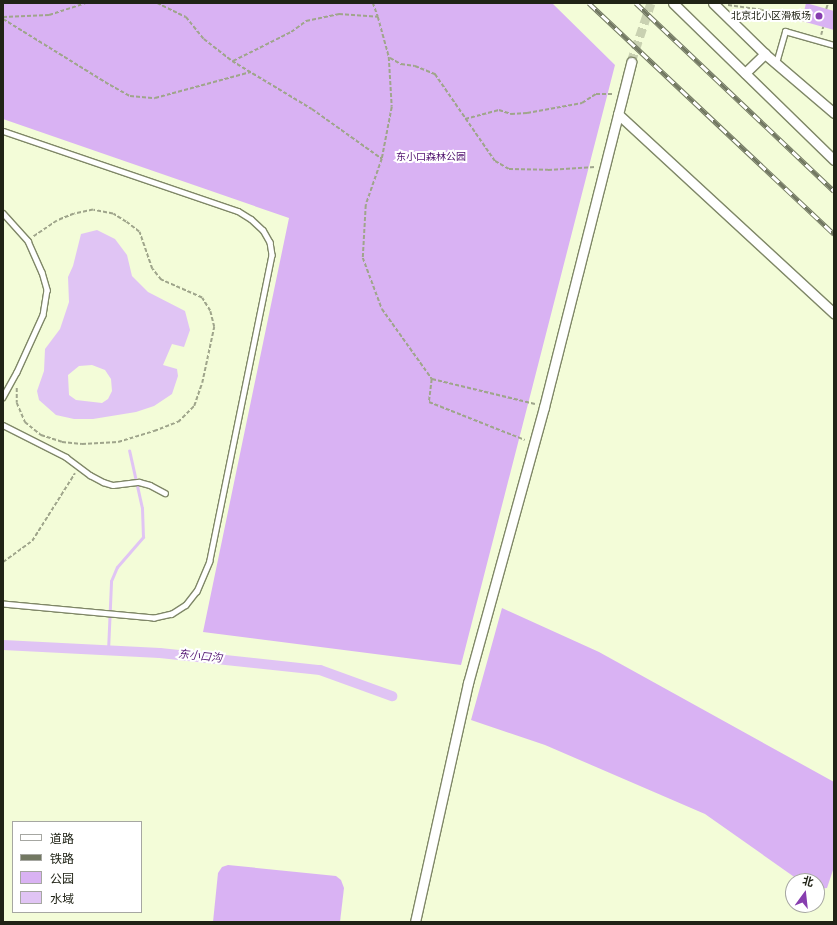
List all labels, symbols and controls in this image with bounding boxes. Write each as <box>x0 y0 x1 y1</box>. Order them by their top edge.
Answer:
place label: 北京北小区滑板场 <box>731 10 811 22</box>
marker: 北京北小区滑板场 <box>814 11 824 21</box>
park label: 东小口森林公园 <box>396 151 466 163</box>
water label: 东小口沟 <box>177 648 223 666</box>
legend <box>12 821 142 913</box>
text: 道路 <box>50 832 74 846</box>
text: 铁路 <box>50 852 74 866</box>
text: 公园 <box>50 872 74 886</box>
north arrow <box>785 873 825 913</box>
text: 北 <box>801 874 815 890</box>
text: 水域 <box>50 892 74 906</box>

